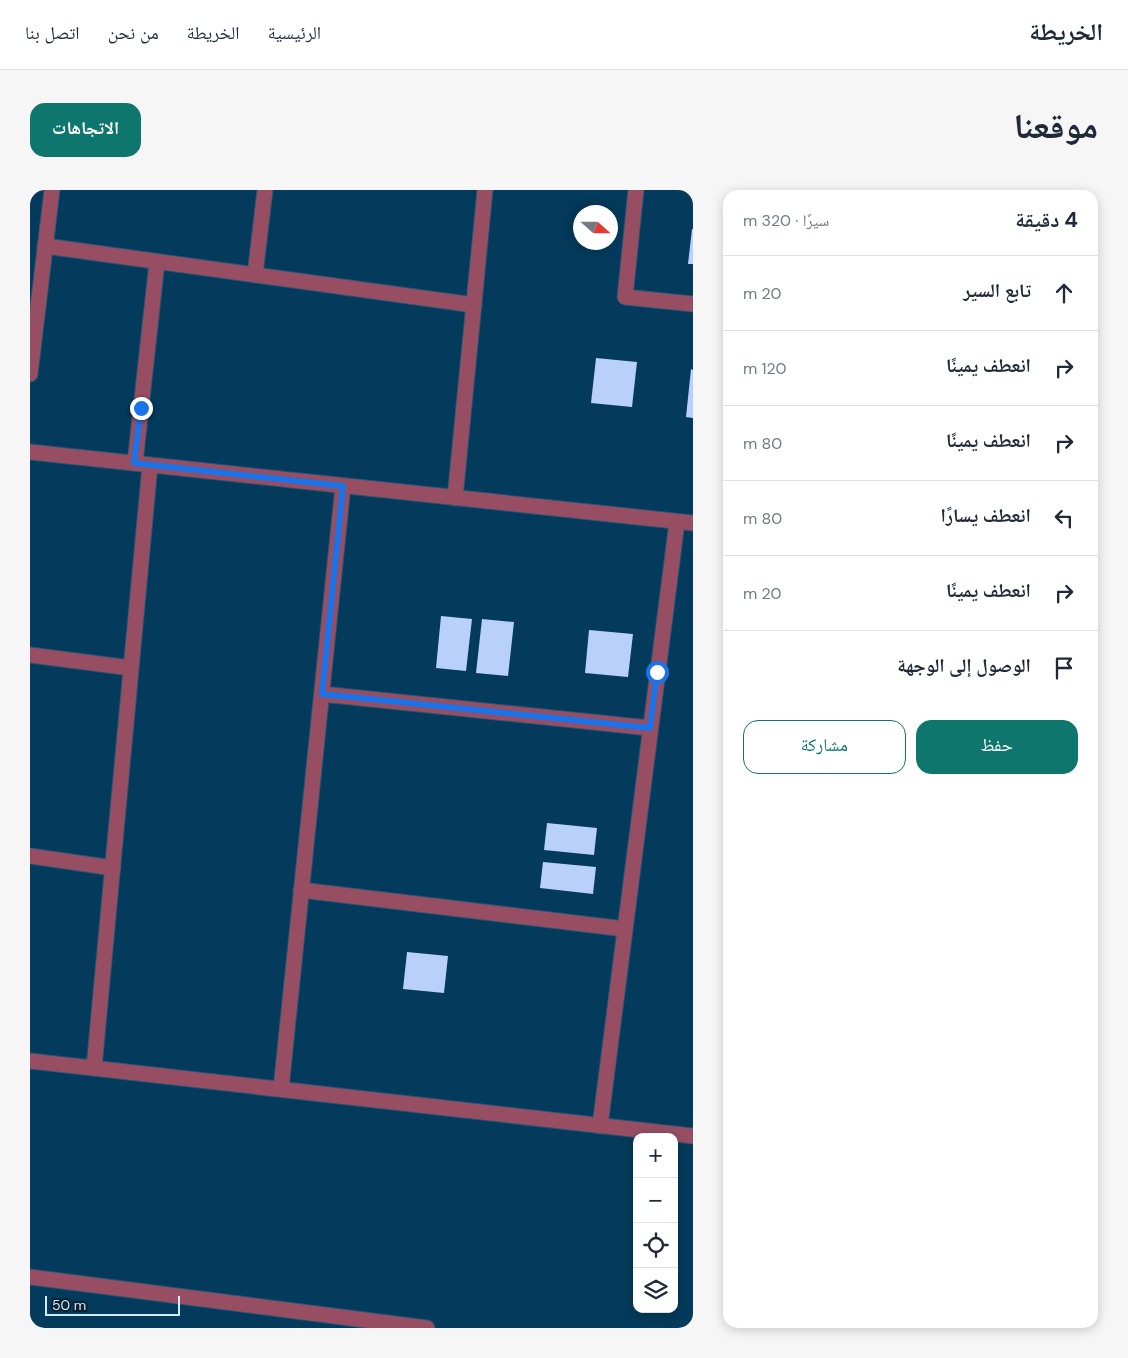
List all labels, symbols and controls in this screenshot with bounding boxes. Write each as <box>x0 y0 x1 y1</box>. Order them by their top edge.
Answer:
text: الخريطة <box>1029 16 1103 47</box>
text: اتصل بنا <box>25 21 80 45</box>
text: من نحن <box>108 21 159 45</box>
text: الخريطة <box>187 21 240 45</box>
text: الرئيسية <box>268 21 321 45</box>
button: الاتجاهات <box>30 103 141 157</box>
text: موقعنا <box>1013 103 1098 149</box>
north arrow <box>573 205 618 250</box>
text: 4 دقيقة <box>1015 206 1078 234</box>
text: سيرًا · 320 m <box>743 210 829 231</box>
text: تابع السير <box>963 278 1031 303</box>
icon: ahead <box>1050 279 1078 307</box>
text: 20 m <box>743 283 782 304</box>
text: انعطف يمينًا <box>946 353 1031 378</box>
icon: right <box>1050 354 1078 382</box>
text: 120 m <box>743 358 787 379</box>
route end <box>130 397 153 420</box>
text: انعطف يمينًا <box>946 428 1031 453</box>
icon: right <box>1050 429 1078 457</box>
text: 80 m <box>743 433 782 454</box>
text: انعطف يسارًا <box>940 503 1031 528</box>
icon: left <box>1050 504 1078 532</box>
text: 80 m <box>743 508 782 529</box>
text: انعطف يمينًا <box>946 578 1031 603</box>
icon: right <box>1050 579 1078 607</box>
text: 20 m <box>743 583 782 604</box>
text: الوصول إلى الوجهة <box>897 653 1031 678</box>
icon: arrive <box>1050 654 1078 682</box>
route start <box>646 661 669 684</box>
button: مشاركة <box>743 720 906 774</box>
button: حفظ <box>916 720 1078 774</box>
map controls <box>633 1133 678 1313</box>
button: + <box>633 1133 678 1178</box>
button: − <box>633 1178 678 1223</box>
button: locate <box>633 1223 678 1268</box>
button: layers <box>633 1268 678 1313</box>
scale bar <box>45 1293 180 1316</box>
text: 50 m <box>52 1296 86 1314</box>

